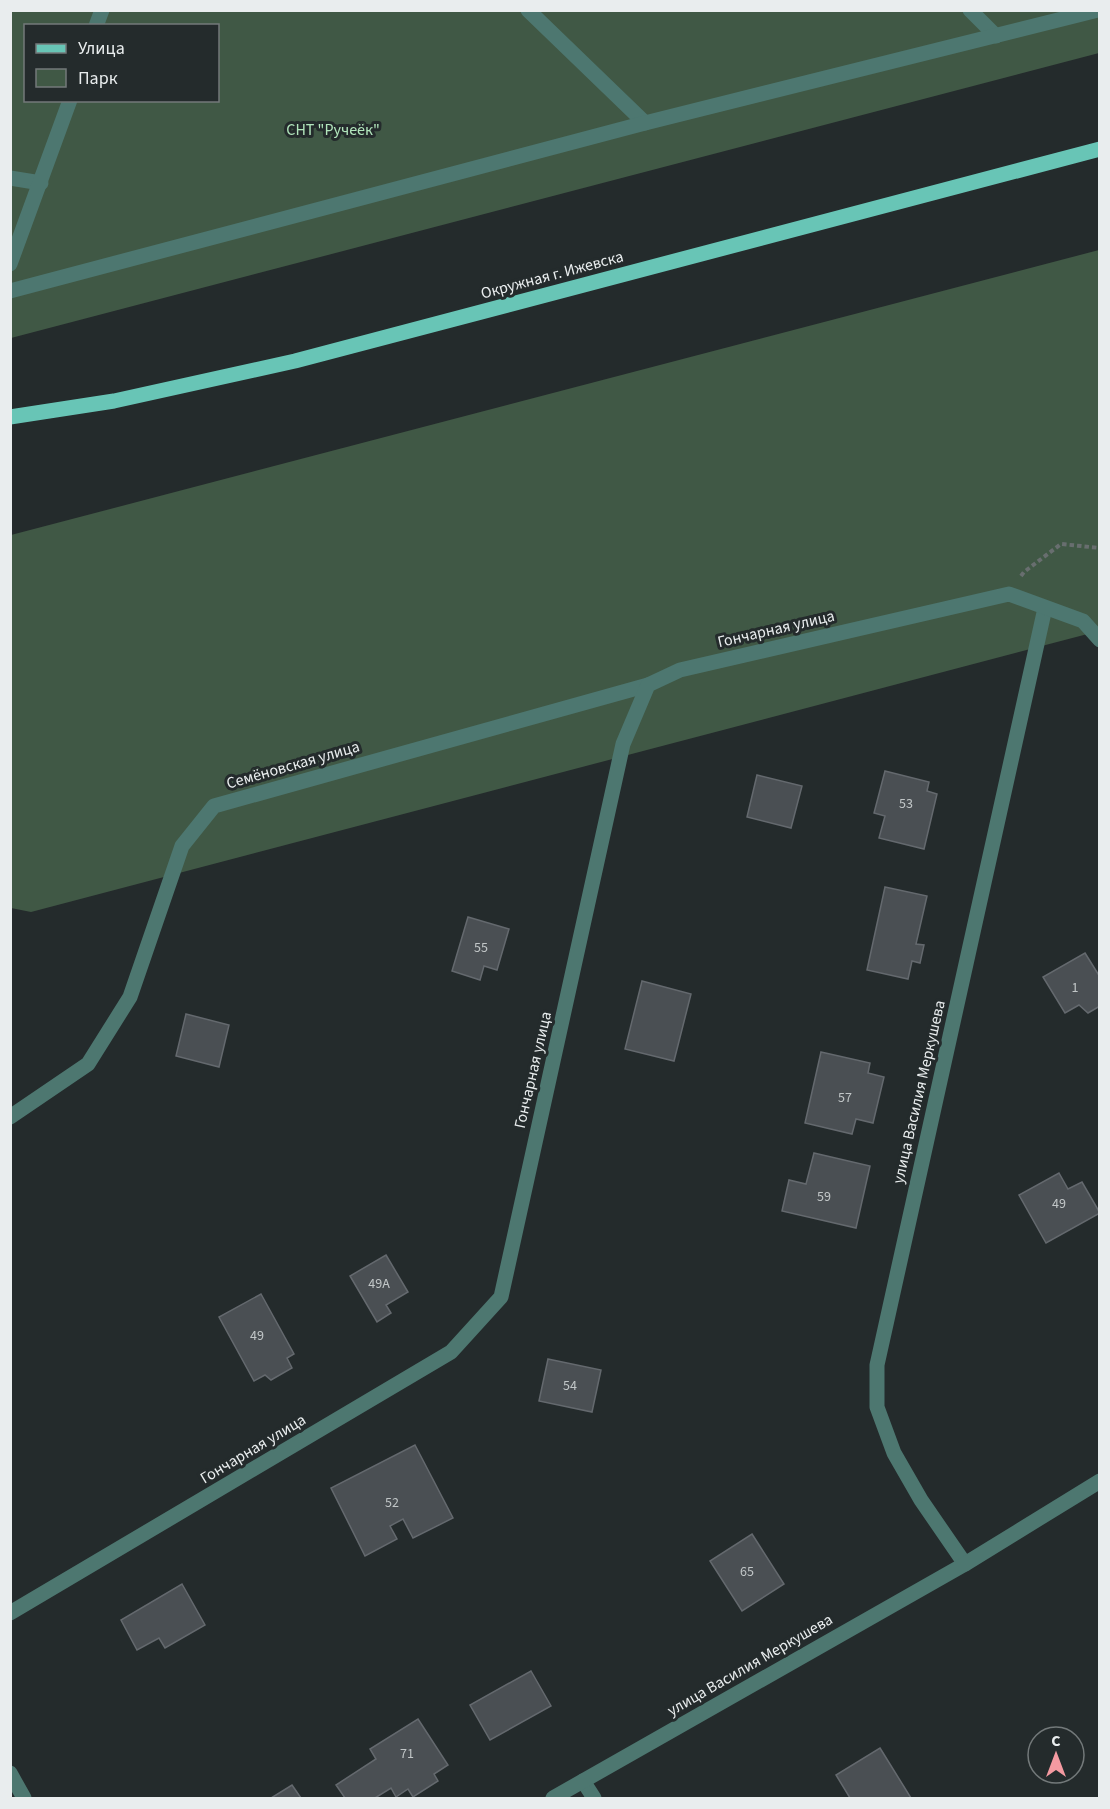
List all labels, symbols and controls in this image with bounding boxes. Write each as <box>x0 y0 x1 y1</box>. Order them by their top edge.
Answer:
legend <box>24 24 219 102</box>
text: Улица <box>78 36 125 61</box>
text: Парк <box>78 66 118 91</box>
park label: СНТ "Ручеёк" <box>286 119 380 141</box>
street label: Окружная г. Ижевска <box>478 245 626 305</box>
street label: Гончарная улица <box>715 605 837 653</box>
street label: Семёновская улица <box>224 735 362 795</box>
house number: 53 <box>899 794 913 814</box>
house number: 55 <box>474 938 488 958</box>
house number: 1 <box>1072 978 1079 998</box>
street label: улица Василия Меркушева <box>887 998 951 1186</box>
street label: Гончарная улица <box>509 1009 557 1131</box>
house number: 57 <box>838 1088 852 1108</box>
house number: 59 <box>817 1187 831 1207</box>
house number: 49 <box>1052 1194 1066 1214</box>
house number: 49А <box>368 1274 390 1294</box>
house number: 49 <box>250 1326 264 1346</box>
house number: 54 <box>563 1376 577 1396</box>
street label: Гончарная улица <box>196 1409 310 1489</box>
house number: 52 <box>385 1493 399 1513</box>
house number: 65 <box>740 1562 754 1582</box>
street label: улица Василия Меркушева <box>663 1609 837 1721</box>
north arrow <box>1026 1725 1086 1785</box>
text: С <box>1051 1730 1061 1752</box>
house number: 71 <box>400 1744 414 1764</box>

